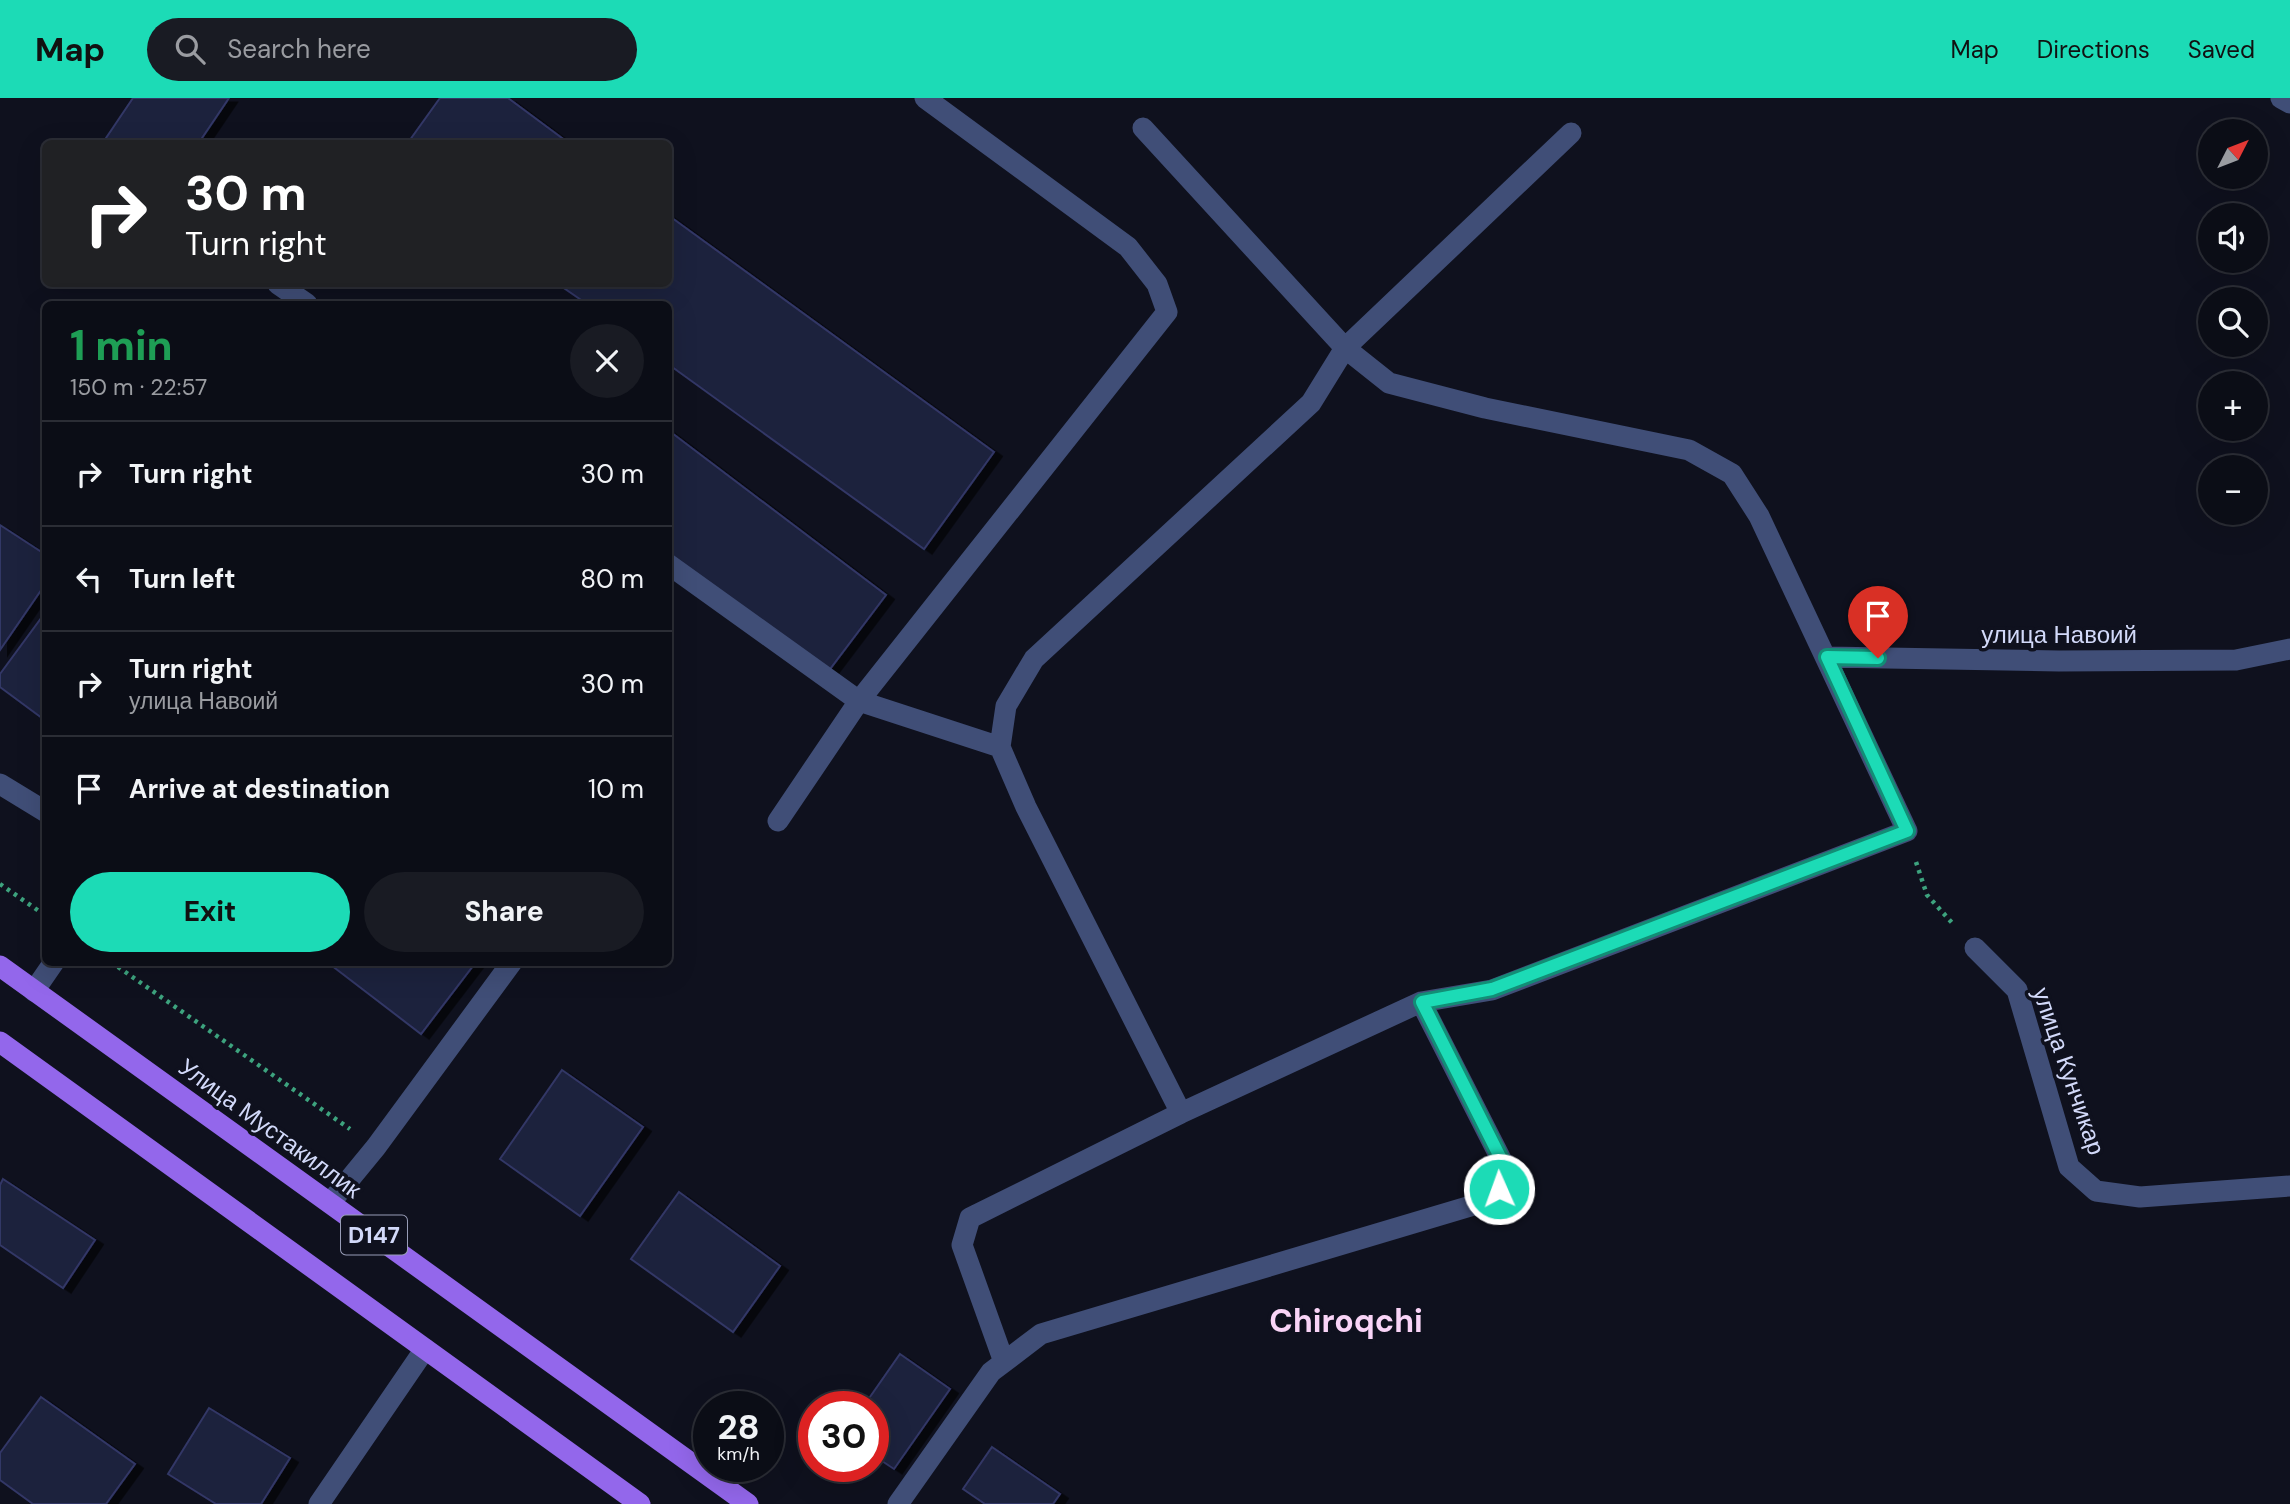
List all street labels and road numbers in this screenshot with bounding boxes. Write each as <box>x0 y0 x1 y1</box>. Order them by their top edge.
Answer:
street label: улица Навоий <box>1981 619 2137 650</box>
street label: улица Кунчикар <box>2026 983 2112 1159</box>
street label: Улица Мустакиллик <box>173 1051 368 1205</box>
road number: D147 <box>341 1216 407 1254</box>

